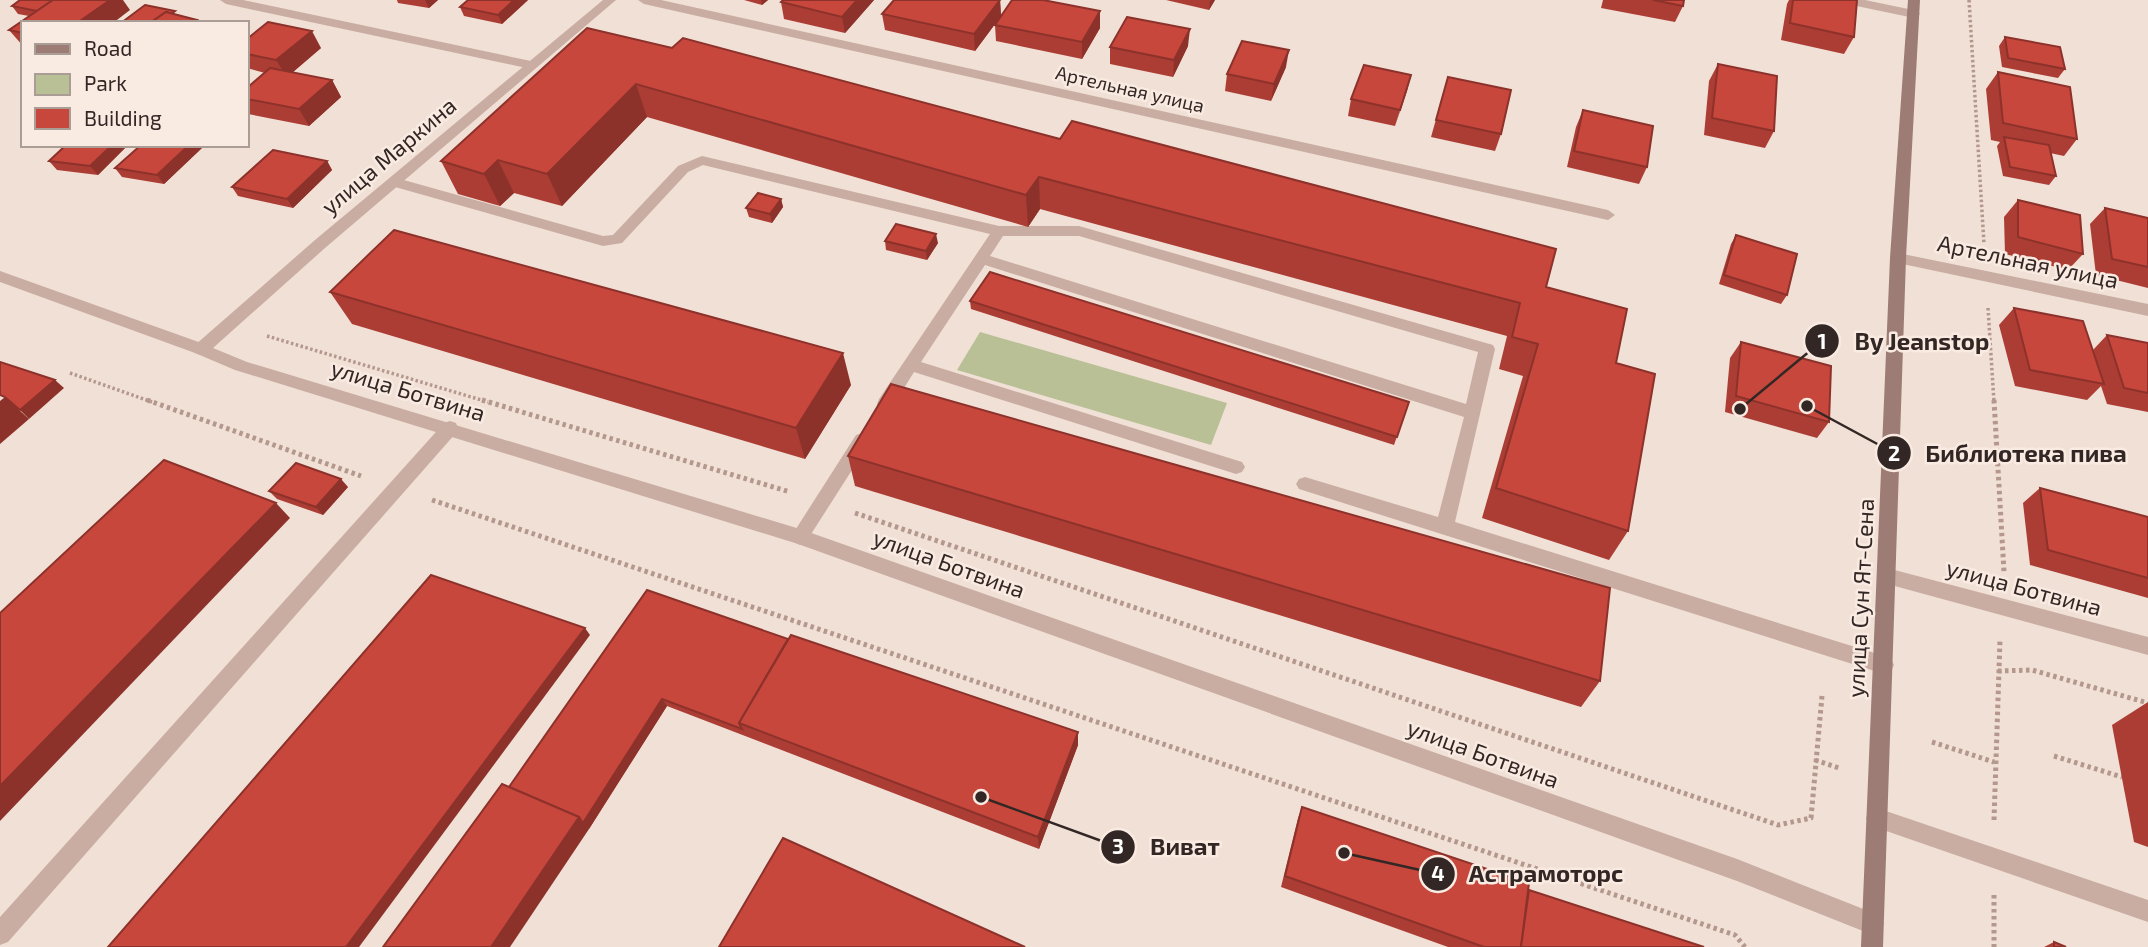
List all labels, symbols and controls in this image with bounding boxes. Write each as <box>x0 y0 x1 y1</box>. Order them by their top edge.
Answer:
legend <box>21 21 248 147</box>
text: Road <box>84 35 132 60</box>
street label: Артельная улица <box>1053 60 1207 118</box>
text: Park <box>84 70 127 95</box>
street label: улица Маркина <box>315 91 462 221</box>
text: Building <box>84 105 162 130</box>
street label: Артельная улица <box>1935 228 2121 295</box>
callout: By Jeanstop <box>1805 319 2004 364</box>
text: By Jeanstop <box>1855 326 1989 355</box>
text: 1 <box>1817 328 1827 353</box>
street label: улица Ботвина <box>328 353 489 428</box>
callout: Библиотека пива <box>1876 431 2141 476</box>
text: Библиотека пива <box>1925 438 2127 467</box>
text: 2 <box>1888 440 1900 465</box>
street label: улица Сун Ят-Сена <box>1841 498 1880 698</box>
street label: улица Ботвина <box>869 523 1029 604</box>
street label: улица Ботвина <box>1943 553 2105 622</box>
street label: улица Ботвина <box>1403 713 1563 794</box>
callout: Виват <box>1101 824 1234 869</box>
text: Виват <box>1150 831 1220 860</box>
text: 3 <box>1112 833 1124 858</box>
callout: Астрамоторс <box>1420 851 1638 896</box>
text: Астрамоторс <box>1469 858 1623 887</box>
text: 4 <box>1431 860 1445 885</box>

